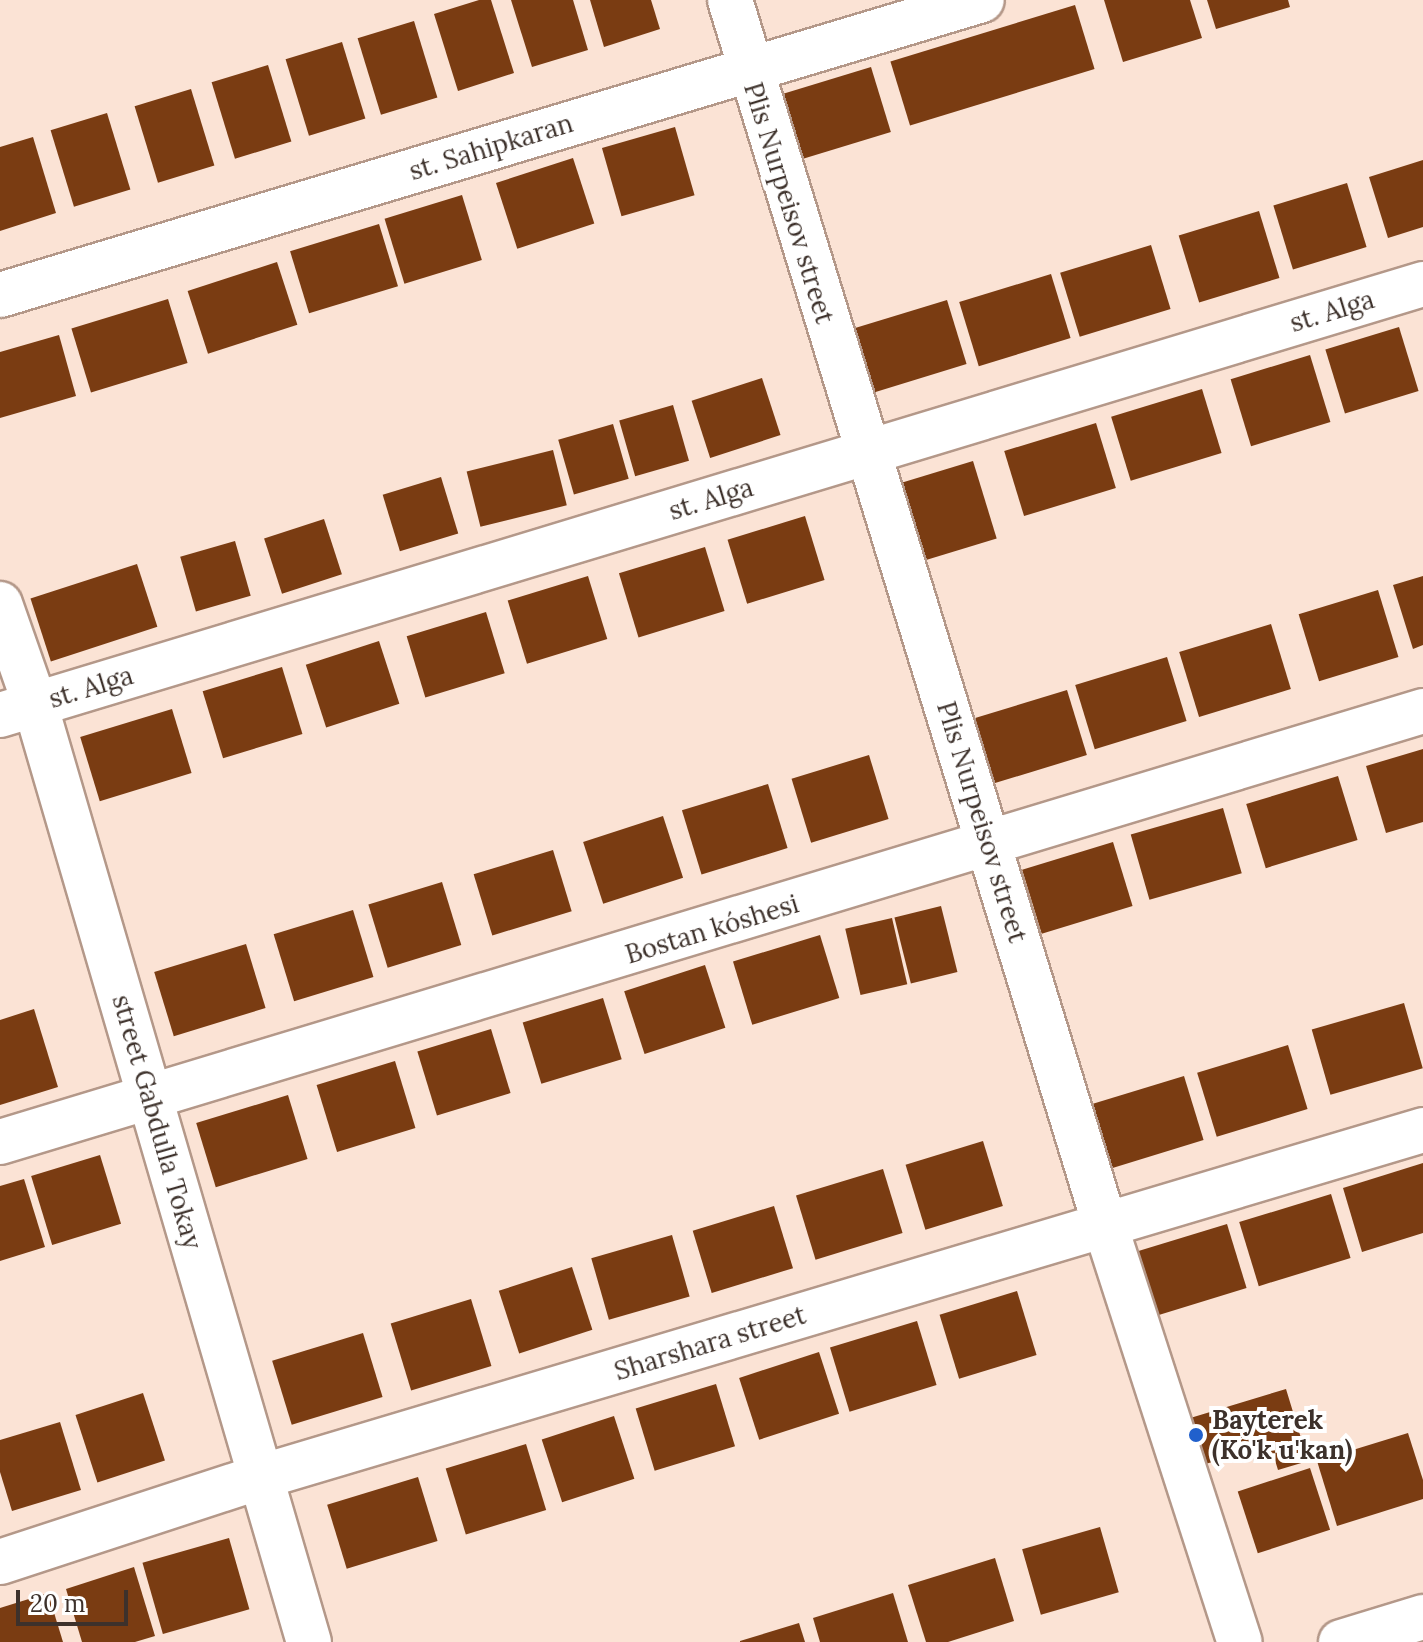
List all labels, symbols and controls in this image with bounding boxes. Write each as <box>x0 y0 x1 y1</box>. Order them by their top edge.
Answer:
street label: Plis Nurpeisov street <box>737 79 841 327</box>
street label: st. Sahipkaran <box>405 107 577 187</box>
street label: st. Alga <box>1286 283 1378 339</box>
street label: st. Alga <box>665 471 757 527</box>
street label: st. Alga <box>45 659 137 715</box>
street label: Plis Nurpeisov street <box>930 698 1034 946</box>
street label: Bostan kóshesi <box>622 888 802 970</box>
street label: street Gabdulla Tokay <box>106 991 208 1253</box>
street label: Sharshara street <box>611 1299 809 1387</box>
place label: Bayterek (Ko'k u'kan) <box>1212 1404 1352 1466</box>
marker: Bayterek (Ko'k u'kan) <box>1187 1426 1205 1444</box>
scale bar <box>20 1574 132 1624</box>
text: 20 m <box>30 1588 86 1619</box>

